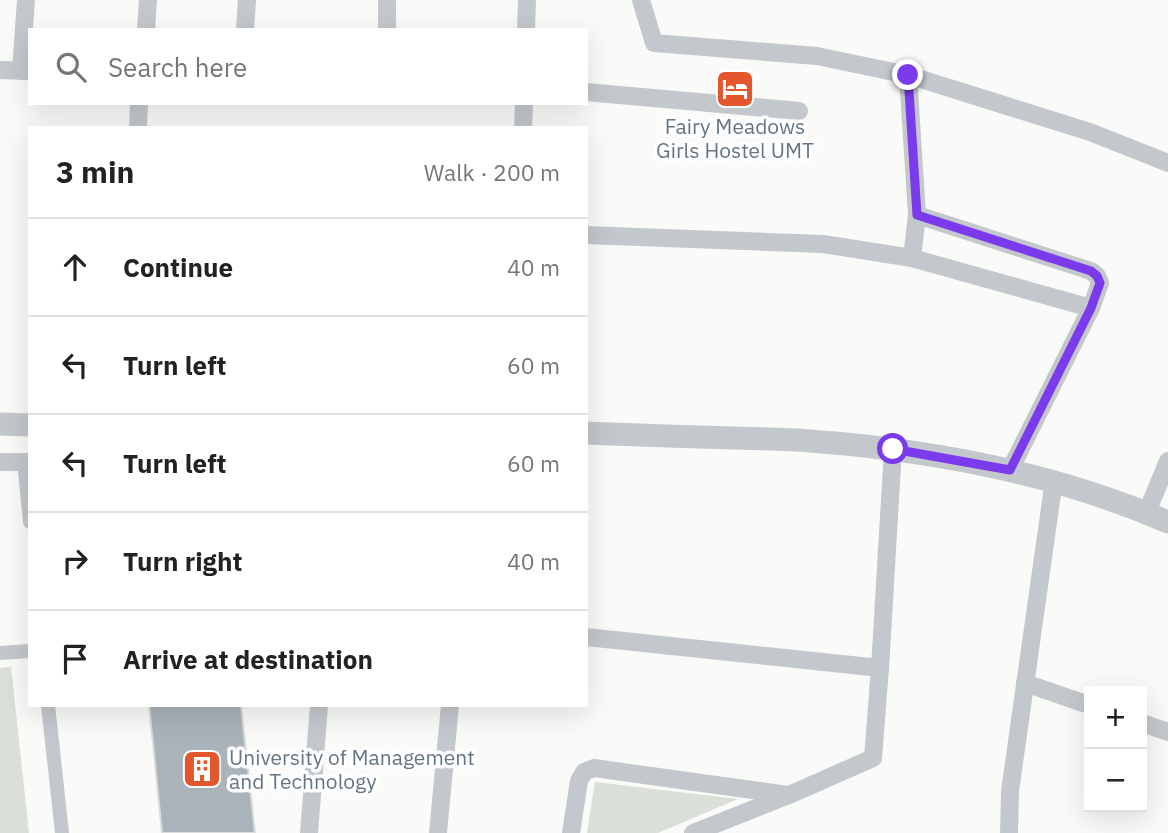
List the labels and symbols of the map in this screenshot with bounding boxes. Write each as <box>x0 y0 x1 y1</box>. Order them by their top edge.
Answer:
route end <box>892 59 923 90</box>
hotel icon: Fairy Meadows Girls Hostel UMT <box>714 68 756 110</box>
place label: Fairy Meadows Girls Hostel UMT <box>656 112 814 164</box>
route start <box>877 433 908 464</box>
place label: University of Management and Technology <box>229 743 475 795</box>
building icon: University of Management and Technology <box>181 748 223 790</box>

